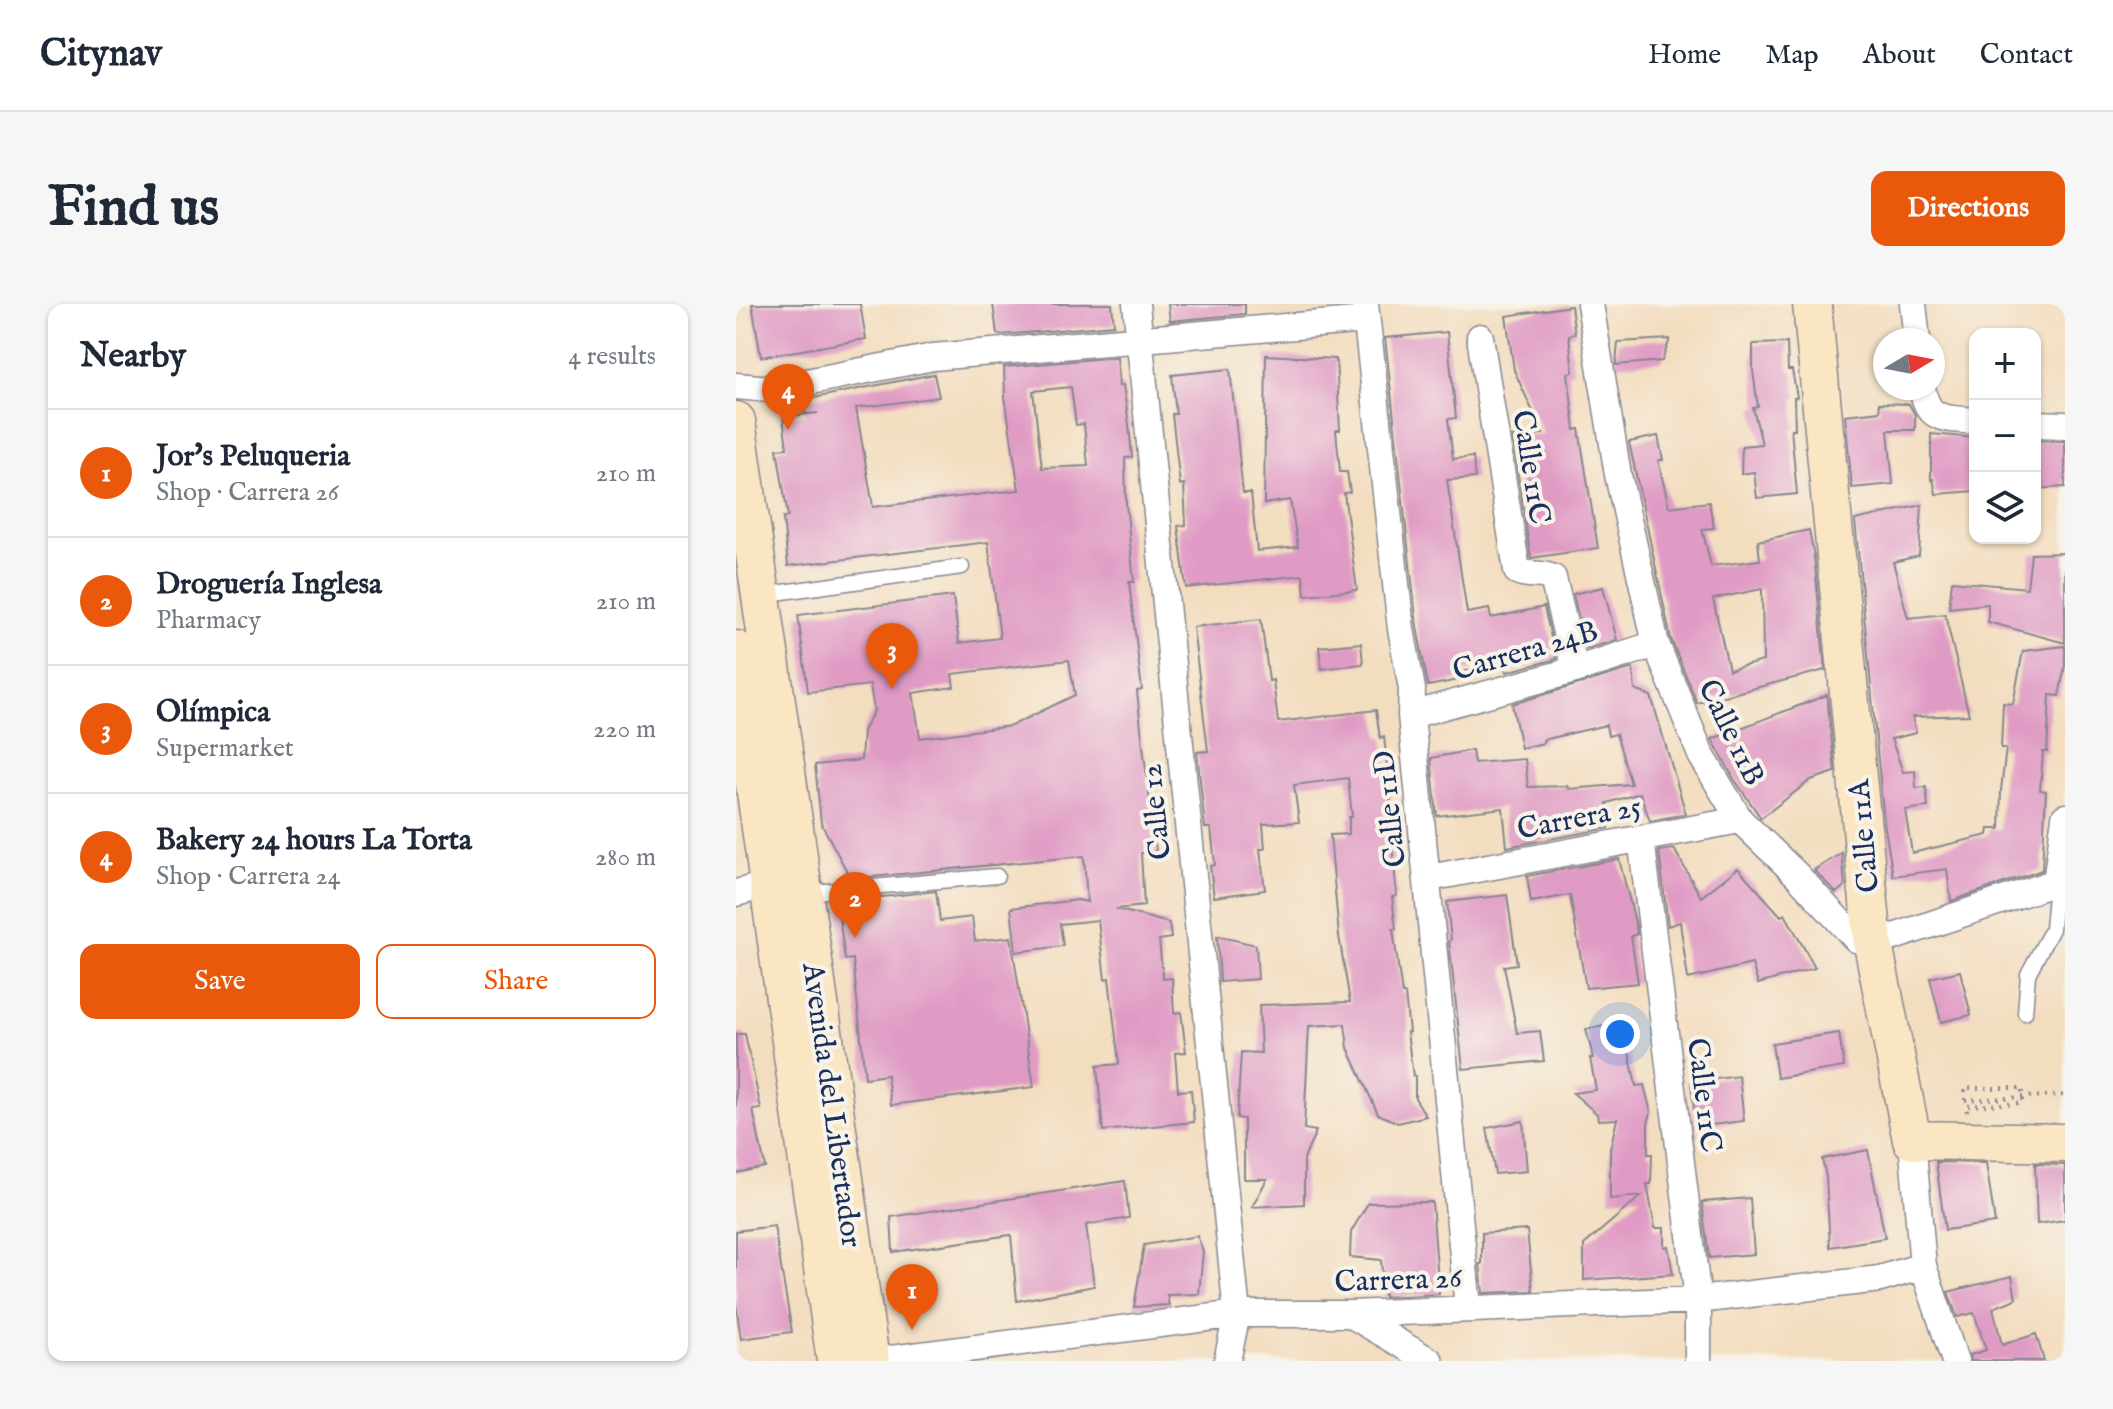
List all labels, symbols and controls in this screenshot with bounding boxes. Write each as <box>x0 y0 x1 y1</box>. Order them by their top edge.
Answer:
text: Citynav <box>40 31 162 79</box>
text: Home <box>1648 38 1721 73</box>
text: Map <box>1765 38 1819 73</box>
text: About <box>1863 38 1936 73</box>
text: Contact <box>1980 38 2073 73</box>
button: Directions <box>1871 171 2065 246</box>
text: Find us <box>48 173 219 244</box>
north arrow <box>1873 328 1945 400</box>
map controls <box>1969 328 2041 544</box>
button: + <box>1969 328 2041 400</box>
text: Nearby <box>80 335 186 378</box>
text: 4 results <box>568 340 656 373</box>
pin: 4 <box>762 364 814 430</box>
button: − <box>1969 400 2041 472</box>
street label: Calle 11C <box>1502 408 1558 527</box>
text: Jor's Peluqueria <box>156 438 350 476</box>
text: 1 <box>101 457 111 490</box>
text: 210 m <box>596 457 656 490</box>
button: layers <box>1969 472 2041 544</box>
text: Shop · Carrera 26 <box>156 476 339 509</box>
text: Droguería Inglesa <box>156 566 382 604</box>
text: 2 <box>100 585 112 618</box>
text: 210 m <box>596 585 656 618</box>
text: Pharmacy <box>156 604 261 637</box>
street label: Carrera 24B <box>1449 613 1603 691</box>
pin: 3 <box>866 623 918 689</box>
street label: Calle 11B <box>1688 674 1772 792</box>
text: Olímpica <box>156 694 270 732</box>
text: 3 <box>101 713 111 746</box>
text: 220 m <box>593 713 656 746</box>
text: Supermarket <box>156 732 294 765</box>
street label: Calle 11D <box>1366 748 1416 869</box>
street label: Calle 12 <box>1133 762 1181 862</box>
street label: Calle 11A <box>1841 777 1889 894</box>
street label: Carrera 25 <box>1514 788 1645 850</box>
text: Bakery 24 hours La Torta <box>156 822 472 860</box>
text: 4 <box>100 841 112 874</box>
text: 280 m <box>595 841 656 874</box>
text: Shop · Carrera 24 <box>156 860 341 893</box>
pin: 2 <box>829 872 881 938</box>
button: Save <box>80 944 360 1019</box>
button: Share <box>376 944 656 1019</box>
street label: Avenida del Libertador <box>792 960 870 1250</box>
your location <box>1600 1014 1640 1054</box>
street label: Calle 11C <box>1677 1036 1729 1155</box>
street label: Carrera 26 <box>1334 1260 1464 1302</box>
pin: 1 <box>886 1264 938 1330</box>

